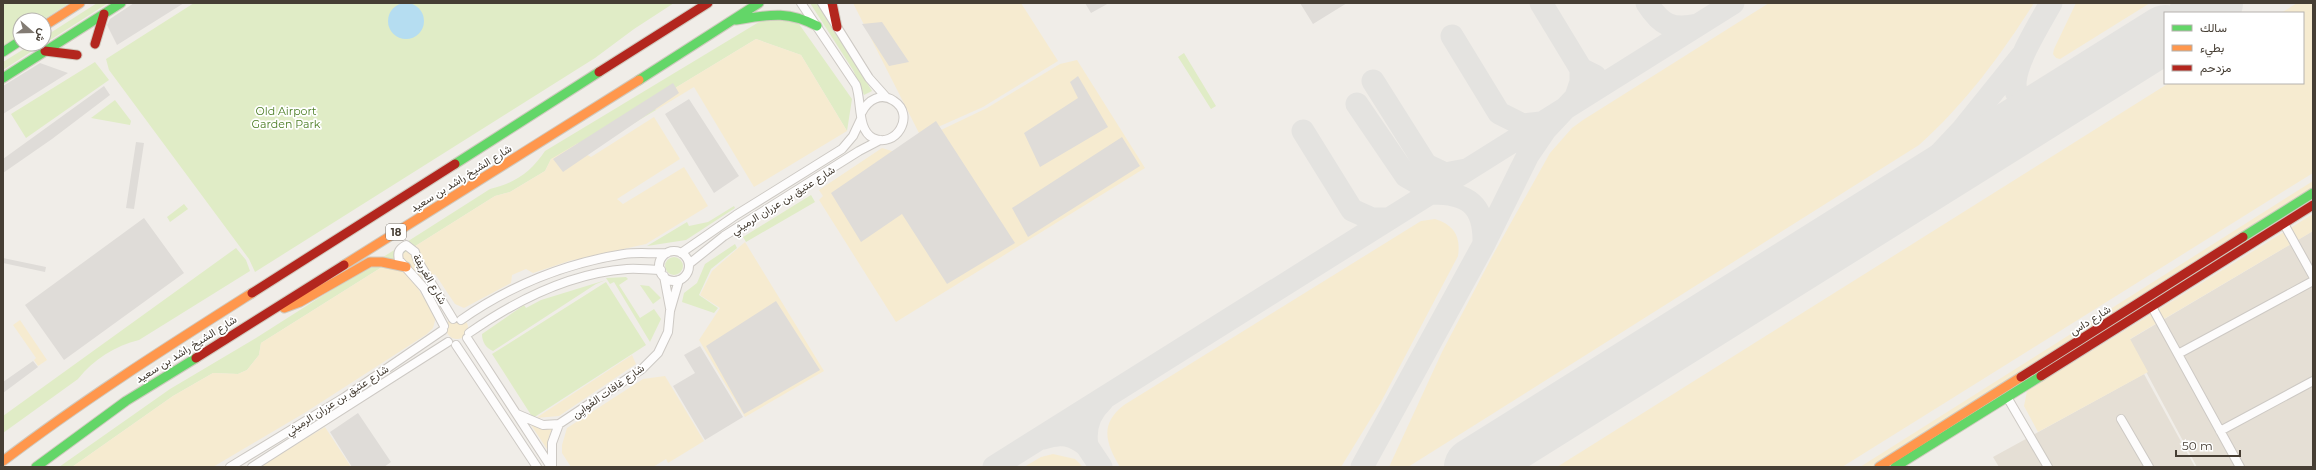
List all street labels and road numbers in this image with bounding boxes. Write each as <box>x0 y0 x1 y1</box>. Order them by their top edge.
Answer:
street label: شارع الشيخ راشد بن سعيد <box>408 141 515 216</box>
street label: شارع عتيق بن عزران الرميثي <box>728 162 839 240</box>
road number: 18 <box>386 224 406 240</box>
street label: شارع الغريفة <box>409 251 450 307</box>
street label: شارع داس <box>2067 302 2114 339</box>
street label: شارع الشيخ راشد بن سعيد <box>133 312 240 387</box>
street label: شارع عتيق بن عزران الرميثي <box>283 361 393 441</box>
street label: شارع غافات العُوايِن <box>569 361 648 423</box>

